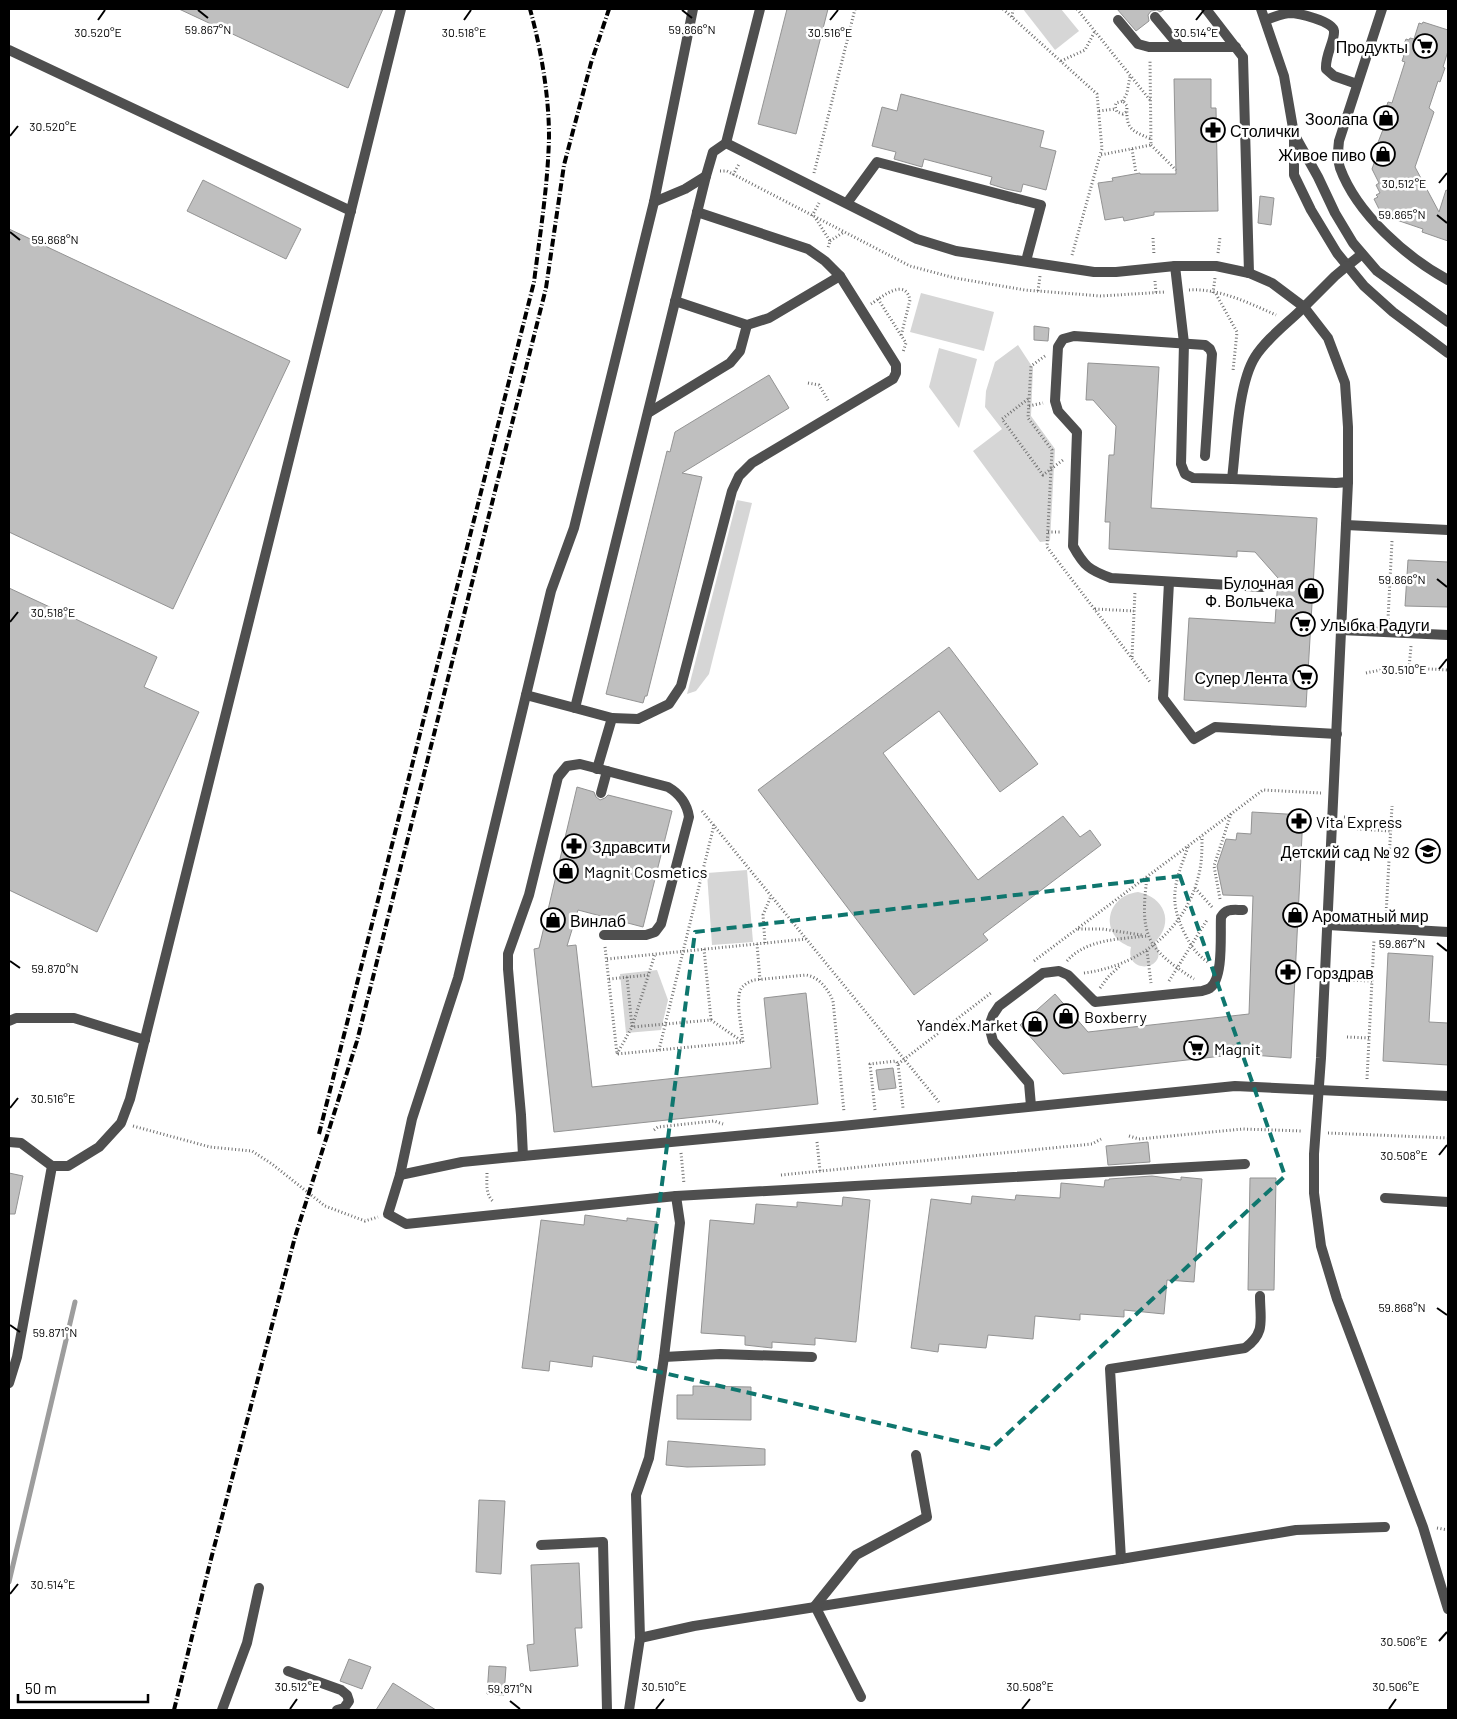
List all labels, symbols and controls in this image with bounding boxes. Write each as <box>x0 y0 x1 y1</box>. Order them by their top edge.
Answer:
text: 59.867°N <box>185 22 231 36</box>
text: 59.866°N <box>668 22 716 36</box>
text: 30.520°E <box>74 25 122 39</box>
text: 30.518°E <box>442 25 486 39</box>
text: 30.516°E <box>808 25 852 39</box>
text: 30.514°E <box>1174 25 1218 39</box>
supermarket icon: Продукты <box>1412 33 1438 59</box>
place label: Продукты <box>1336 37 1408 56</box>
shop icon: Зоолапа <box>1373 105 1399 131</box>
place label: Зоолапа <box>1305 109 1368 128</box>
pharmacy icon: Столички <box>1200 117 1226 143</box>
text: 30.520°E <box>29 119 77 133</box>
place label: Столички <box>1230 121 1300 140</box>
shop icon: Живое пиво <box>1370 141 1396 167</box>
place label: Живое пиво <box>1278 145 1366 164</box>
text: 30.512°E <box>1382 176 1426 190</box>
text: 59.865°N <box>1378 207 1426 221</box>
text: 59.868°N <box>31 232 79 246</box>
text: 59.866°N <box>1378 572 1426 586</box>
place label: Булочная Ф. Вольчека <box>1205 573 1294 610</box>
shop icon: Булочная Ф. Вольчека <box>1298 578 1324 604</box>
text: 30.518°E <box>31 605 75 619</box>
supermarket icon: Улыбка Радуги <box>1290 611 1316 637</box>
place label: Улыбка Радуги <box>1320 615 1430 634</box>
text: 30.510°E <box>1382 662 1426 676</box>
supermarket icon: Супер Лента <box>1292 664 1318 690</box>
place label: Супер Лента <box>1195 668 1288 687</box>
pharmacy icon: Vita Express <box>1286 808 1312 834</box>
place label: Vita Express <box>1316 812 1402 831</box>
pharmacy icon: Здравсити <box>561 833 587 859</box>
place label: Здравсити <box>592 837 670 856</box>
school or university icon: Детский сад № 92 <box>1415 838 1441 864</box>
place label: Детский сад № 92 <box>1281 842 1410 861</box>
shop icon: Magnit Cosmetics <box>553 858 579 884</box>
place label: Magnit Cosmetics <box>584 862 707 881</box>
shop icon: Ароматный мир <box>1282 902 1308 928</box>
place label: Ароматный мир <box>1312 906 1429 925</box>
shop icon: Винлаб <box>540 907 566 933</box>
place label: Винлаб <box>570 911 626 930</box>
text: 59.867°N <box>1379 936 1425 950</box>
pharmacy icon: Горздрав <box>1275 959 1301 985</box>
text: 59.870°N <box>31 961 79 975</box>
place label: Горздрав <box>1306 963 1374 982</box>
shop icon: Boxberry <box>1053 1003 1079 1029</box>
place label: Boxberry <box>1084 1007 1147 1026</box>
shop icon: Yandex.Market <box>1022 1011 1048 1037</box>
place label: Yandex.Market <box>916 1015 1018 1034</box>
supermarket icon: Magnit <box>1183 1035 1209 1061</box>
place label: Magnit <box>1214 1039 1261 1058</box>
text: 30.516°E <box>31 1091 75 1105</box>
text: 30.508°E <box>1380 1148 1428 1162</box>
text: 59.868°N <box>1378 1300 1426 1314</box>
text: 59.871°N <box>33 1325 77 1339</box>
text: 30.514°E <box>31 1577 75 1591</box>
text: 30.506°E <box>1380 1634 1428 1648</box>
scale bar <box>18 1672 148 1704</box>
text: 50 m <box>25 1679 57 1697</box>
text: 30.512°E <box>275 1679 319 1693</box>
text: 30.510°E <box>642 1679 686 1693</box>
text: 30.508°E <box>1006 1679 1054 1693</box>
text: 30.506°E <box>1372 1679 1420 1693</box>
text: 59.871°N <box>488 1681 532 1695</box>

